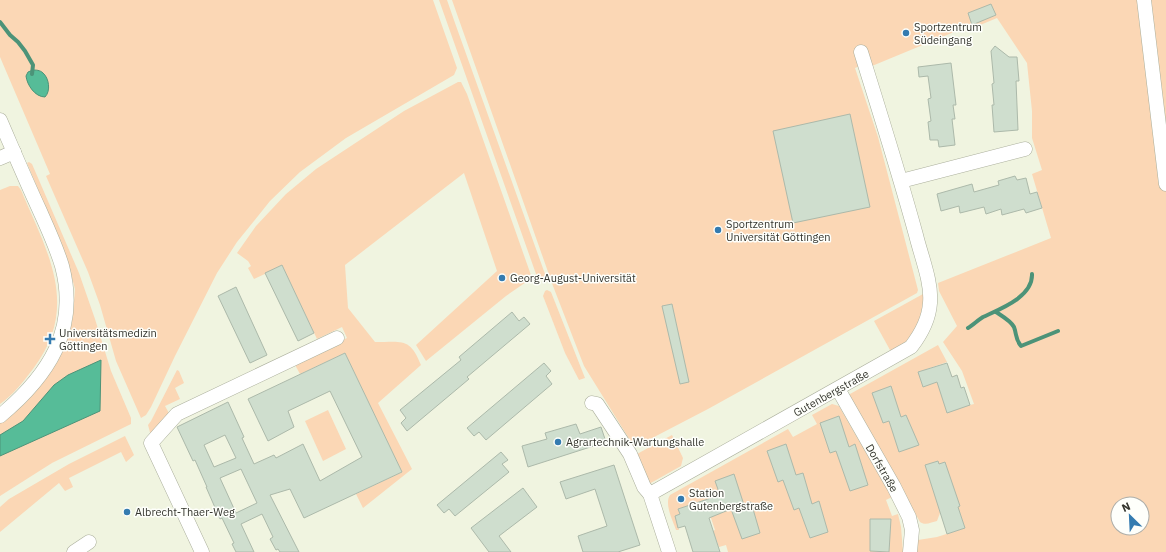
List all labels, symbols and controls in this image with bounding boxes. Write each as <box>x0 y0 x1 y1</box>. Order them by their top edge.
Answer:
place label: Sportzentrum Südeingang <box>914 20 982 47</box>
marker: Sportzentrum Südeingang <box>901 28 911 38</box>
place label: Sportzentrum Universität Göttingen <box>726 217 831 244</box>
marker: Sportzentrum Universität Göttingen <box>713 225 723 235</box>
place label: Georg-August-Universität <box>510 271 636 285</box>
marker: Georg-August-Universität <box>497 273 507 283</box>
place label: Universitätsmedizin Göttingen <box>59 326 157 353</box>
marker: Universitätsmedizin Göttingen <box>44 333 56 345</box>
street label: Gutenbergstraße <box>791 366 871 420</box>
place label: Agrartechnik-Wartungshalle <box>566 435 704 449</box>
marker: Agrartechnik-Wartungshalle <box>553 437 563 447</box>
street label: Dorfstraße <box>863 441 901 495</box>
place label: Station Gutenbergstraße <box>689 486 773 513</box>
marker: Station Gutenbergstraße <box>676 494 686 504</box>
north arrow <box>1110 496 1150 536</box>
text: N <box>1119 499 1132 515</box>
place label: Albrecht-Thaer-Weg <box>135 505 235 519</box>
marker: Albrecht-Thaer-Weg <box>122 507 132 517</box>

